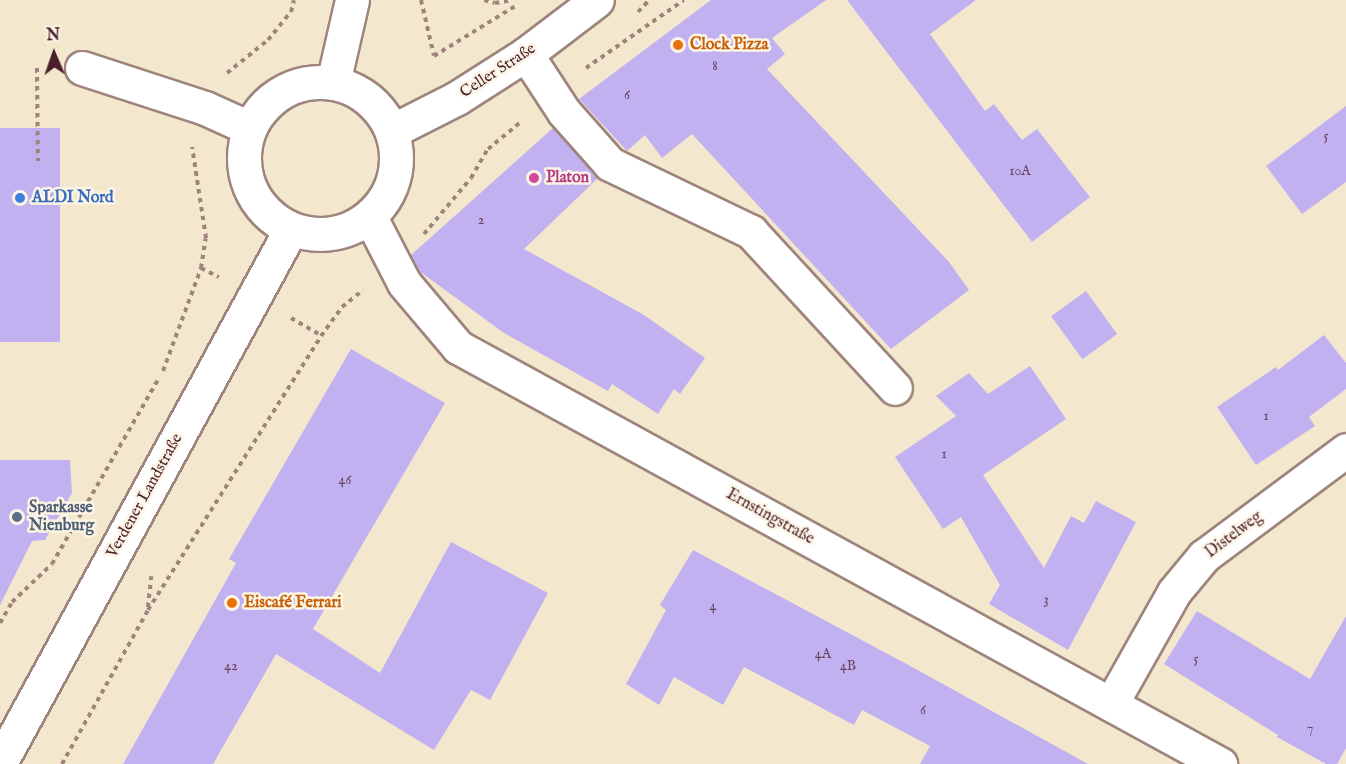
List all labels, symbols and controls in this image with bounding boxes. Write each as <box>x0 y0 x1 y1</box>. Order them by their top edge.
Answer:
north arrow <box>24 24 84 84</box>
text: N <box>46 26 61 46</box>
place label: Clock Pizza <box>690 35 769 55</box>
marker: Clock Pizza <box>671 38 685 52</box>
street label: Celler Straße <box>457 39 539 103</box>
house number: 8 <box>712 58 718 74</box>
house number: 6 <box>624 87 630 103</box>
house number: 5 <box>1323 128 1329 144</box>
house number: 10A <box>1009 163 1031 179</box>
place label: Platon <box>546 168 589 188</box>
marker: Platon <box>527 171 541 185</box>
place label: ALDI Nord <box>32 188 114 208</box>
marker: ALDI Nord <box>13 191 27 205</box>
house number: 2 <box>478 212 484 228</box>
house number: 1 <box>1263 408 1269 424</box>
street label: Verdener Landstraße <box>103 431 187 561</box>
house number: 1 <box>941 446 947 462</box>
house number: 46 <box>339 472 351 488</box>
street label: Ernstingstraße <box>723 485 817 549</box>
place label: Sparkasse Nienburg <box>29 498 94 536</box>
street label: Distelweg <box>1202 507 1266 563</box>
marker: Sparkasse Nienburg <box>10 510 24 524</box>
house number: 3 <box>1043 592 1049 608</box>
place label: Eiscafé Ferrari <box>244 593 342 613</box>
marker: Eiscafé Ferrari <box>225 596 239 610</box>
house number: 4 <box>710 598 716 614</box>
house number: 4A <box>815 646 831 662</box>
house number: 5 <box>1193 651 1199 667</box>
house number: 42 <box>224 658 238 674</box>
house number: 4B <box>840 658 856 674</box>
house number: 6 <box>920 702 926 718</box>
house number: 7 <box>1307 720 1313 736</box>

